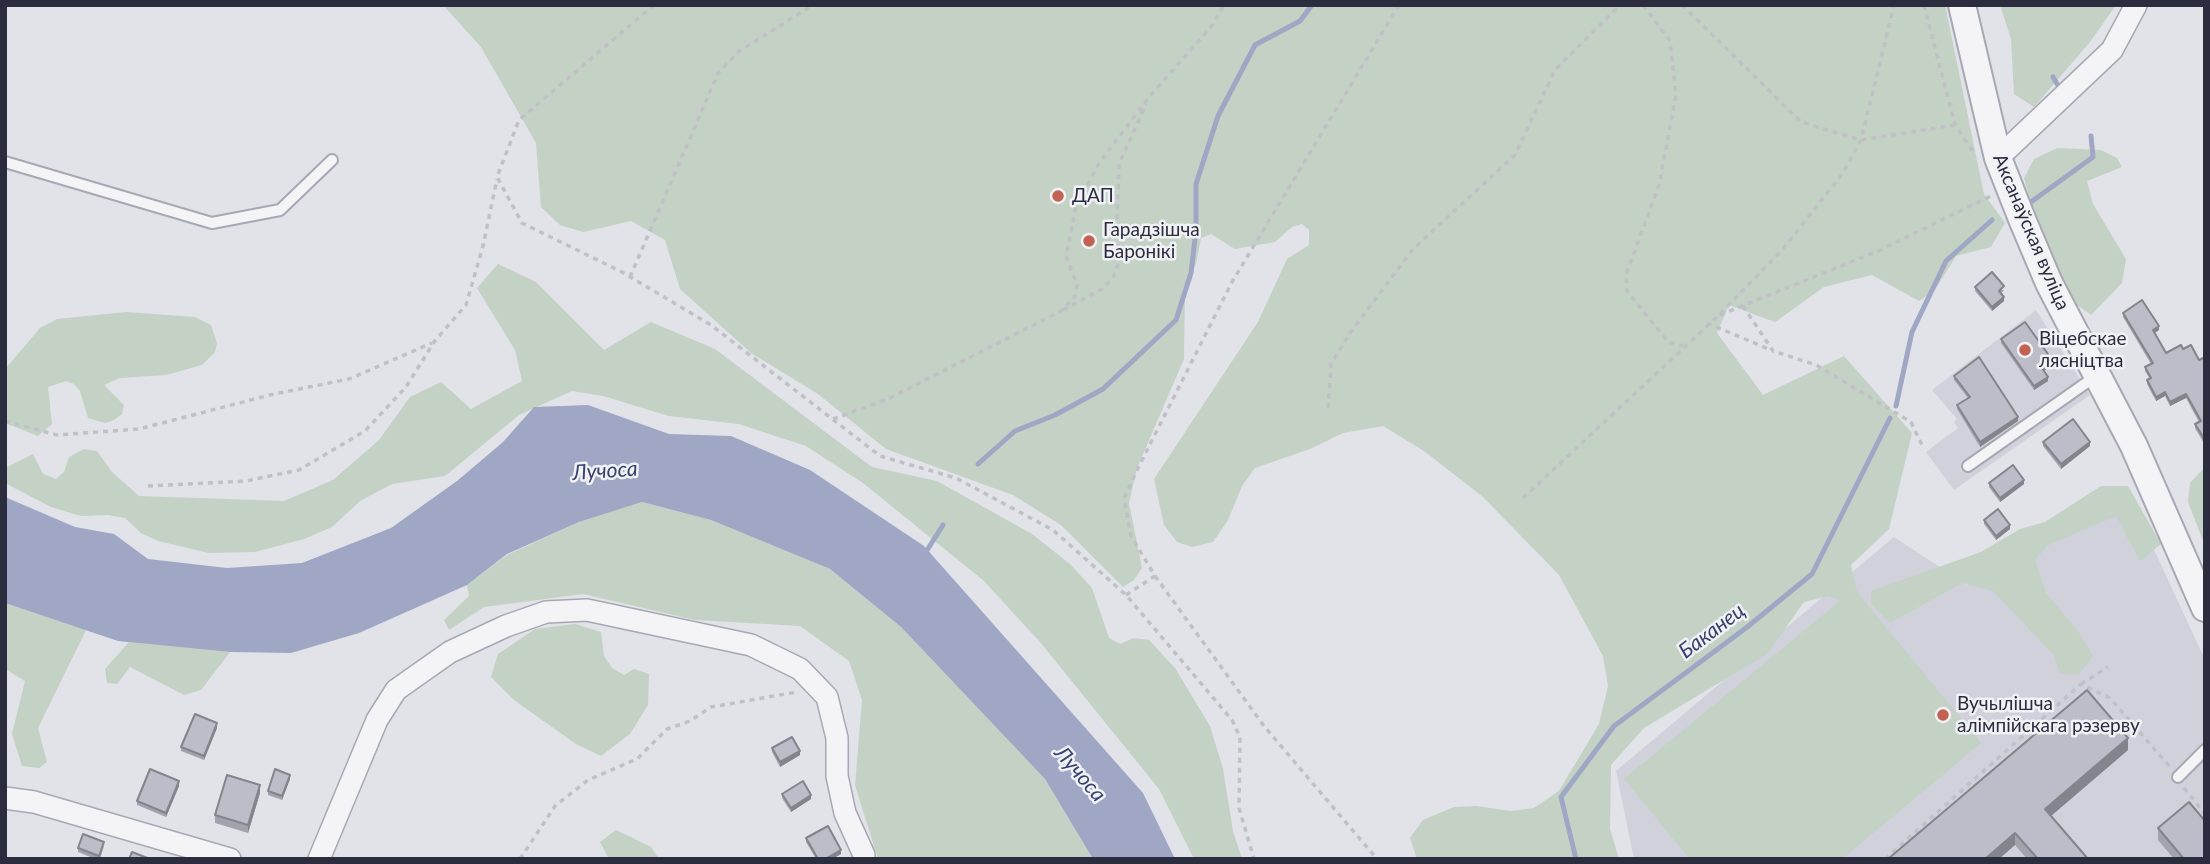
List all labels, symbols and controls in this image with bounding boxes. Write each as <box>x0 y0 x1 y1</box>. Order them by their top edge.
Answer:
street label: Аксанаўская вуліца <box>1988 150 2074 314</box>
place label: ДАП <box>1072 185 1114 207</box>
marker: ДАП <box>1050 188 1066 204</box>
place label: Гарадзішча Баронікі <box>1103 219 1200 263</box>
marker: Гарадзішча Баронікі <box>1081 233 1097 249</box>
place label: Віцебскае лясніцтва <box>2039 328 2126 372</box>
marker: Віцебскае лясніцтва <box>2017 342 2033 358</box>
water label: Лучоса <box>572 456 638 486</box>
water label: Баканец <box>1674 598 1750 664</box>
place label: Вучылішча алімпійскага рэзерву <box>1957 693 2140 737</box>
marker: Вучылішча алімпійскага рэзерву <box>1935 707 1951 723</box>
water label: Лучоса <box>1049 741 1111 807</box>

